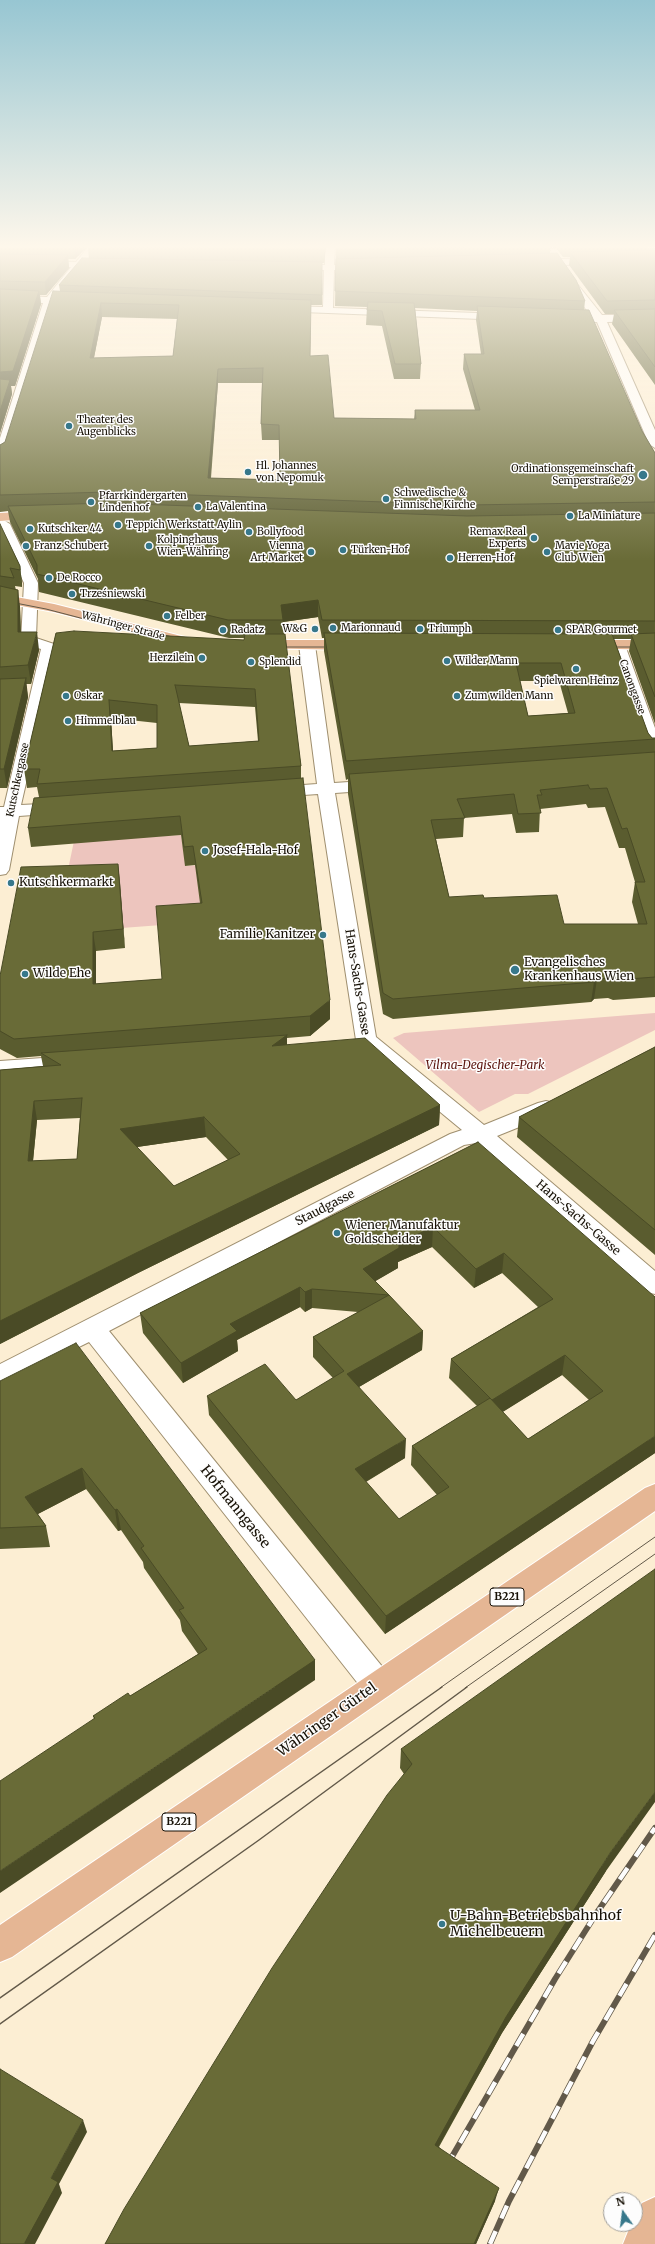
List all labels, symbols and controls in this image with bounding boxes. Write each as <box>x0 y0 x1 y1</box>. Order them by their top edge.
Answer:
place label: Theater des Augenblicks <box>77 414 136 438</box>
marker: Theater des Augenblicks <box>64 421 74 431</box>
place label: Hl. Johannes von Nepomuk <box>256 460 324 484</box>
place label: Ordinationsgemeinschaft Semperstraße 29 <box>511 463 634 486</box>
marker: Hl. Johannes von Nepomuk <box>243 467 253 477</box>
marker: Ordinationsgemeinschaft Semperstraße 29 <box>637 469 649 481</box>
place label: Schwedische & Finnische Kirche <box>394 487 475 510</box>
place label: Pfarrkindergarten Lindenhof <box>99 490 187 514</box>
marker: Schwedische & Finnische Kirche <box>381 494 391 504</box>
marker: Pfarrkindergarten Lindenhof <box>86 497 96 507</box>
place label: La Valentina <box>206 501 266 513</box>
marker: La Valentina <box>193 502 203 512</box>
place label: La Miniature <box>578 510 640 522</box>
marker: La Miniature <box>565 511 575 521</box>
place label: Teppich Werkstatt Aylin <box>126 519 242 531</box>
marker: Teppich Werkstatt Aylin <box>113 520 123 530</box>
place label: Kutschker 44 <box>38 523 102 535</box>
marker: Kutschker 44 <box>25 524 35 534</box>
place label: Bollyfood <box>257 526 303 538</box>
place label: Remax Real Experts <box>470 526 526 550</box>
marker: Bollyfood <box>244 527 254 537</box>
marker: Remax Real Experts <box>529 533 539 543</box>
place label: Kolpinghaus Wien-Währing <box>157 534 228 558</box>
place label: Franz Schubert <box>34 540 107 552</box>
place label: Vienna Art Market <box>250 540 303 564</box>
place label: Mavie Yoga Club Wien <box>555 540 610 564</box>
marker: Franz Schubert <box>21 541 31 551</box>
marker: Kolpinghaus Wien-Währing <box>144 541 154 551</box>
place label: Türken-Hof <box>351 544 408 556</box>
marker: Türken-Hof <box>338 545 348 555</box>
marker: Vienna Art Market <box>306 547 316 557</box>
marker: Mavie Yoga Club Wien <box>542 547 552 557</box>
place label: Herren-Hof <box>458 552 513 564</box>
marker: Herren-Hof <box>445 553 455 563</box>
place label: De Rocco <box>57 572 101 584</box>
marker: De Rocco <box>44 573 54 583</box>
place label: Trześniewski <box>80 588 145 600</box>
marker: Trześniewski <box>67 589 77 599</box>
street label: Währinger Straße <box>80 609 166 643</box>
place label: Felber <box>175 610 205 622</box>
marker: Felber <box>162 611 172 621</box>
place label: Marionnaud <box>341 622 401 634</box>
place label: W&G <box>283 623 307 635</box>
marker: Marionnaud <box>328 623 338 633</box>
place label: Triumph <box>428 623 471 635</box>
place label: Radatz <box>231 624 264 636</box>
marker: W&G <box>310 624 320 634</box>
marker: Triumph <box>415 624 425 634</box>
place label: SPAR Gourmet <box>566 624 637 636</box>
marker: Radatz <box>218 625 228 635</box>
marker: SPAR Gourmet <box>553 625 563 635</box>
place label: Herzilein <box>150 652 194 664</box>
marker: Herzilein <box>197 653 207 663</box>
place label: Wilder Mann <box>455 655 518 667</box>
place label: Splendid <box>259 656 301 668</box>
marker: Wilder Mann <box>442 656 452 666</box>
marker: Splendid <box>246 657 256 667</box>
street label: Canongasse <box>617 658 647 716</box>
marker: Spielwaren Heinz <box>571 664 581 674</box>
place label: Spielwaren Heinz <box>534 675 618 687</box>
place label: Oskar <box>74 690 102 702</box>
place label: Zum wilden Mann <box>465 690 553 702</box>
marker: Oskar <box>61 691 71 701</box>
marker: Zum wilden Mann <box>452 691 462 701</box>
place label: Himmelblau <box>76 715 136 727</box>
marker: Himmelblau <box>63 716 73 726</box>
street label: Kutschkergasse <box>4 742 32 818</box>
place label: Josef-Hala-Hof <box>213 844 298 858</box>
marker: Josef-Hala-Hof <box>200 846 210 856</box>
place label: Kutschkermarkt <box>19 876 114 890</box>
marker: Kutschkermarkt <box>6 878 16 888</box>
place label: Familie Kanitzer <box>220 928 315 942</box>
street label: Hans-Sachs-Gasse <box>342 928 372 1036</box>
marker: Familie Kanitzer <box>318 930 328 940</box>
place label: Evangelisches Krankenhaus Wien <box>524 956 634 984</box>
marker: Evangelisches Krankenhaus Wien <box>509 964 521 976</box>
place label: Wilde Ehe <box>33 967 91 981</box>
marker: Wilde Ehe <box>20 969 30 979</box>
park label: Vilma-Degischer-Park <box>425 1059 545 1073</box>
street label: Hans-Sachs-Gasse <box>533 1177 623 1259</box>
street label: Staudgasse <box>293 1187 357 1229</box>
place label: Wiener Manufaktur Goldscheider <box>345 1219 459 1247</box>
marker: Wiener Manufaktur Goldscheider <box>332 1228 342 1238</box>
street label: Hofmanngasse <box>197 1462 273 1552</box>
road number: B221 <box>490 1588 524 1606</box>
street label: Währinger Gürtel <box>274 1679 380 1761</box>
road number: B221 <box>162 1813 196 1831</box>
place label: U-Bahn-Betriebsbahnhof Michelbeuern <box>450 1908 621 1940</box>
marker: U-Bahn-Betriebsbahnhof Michelbeuern <box>437 1919 447 1929</box>
north arrow <box>603 2192 643 2232</box>
text: N <box>614 2193 626 2209</box>

